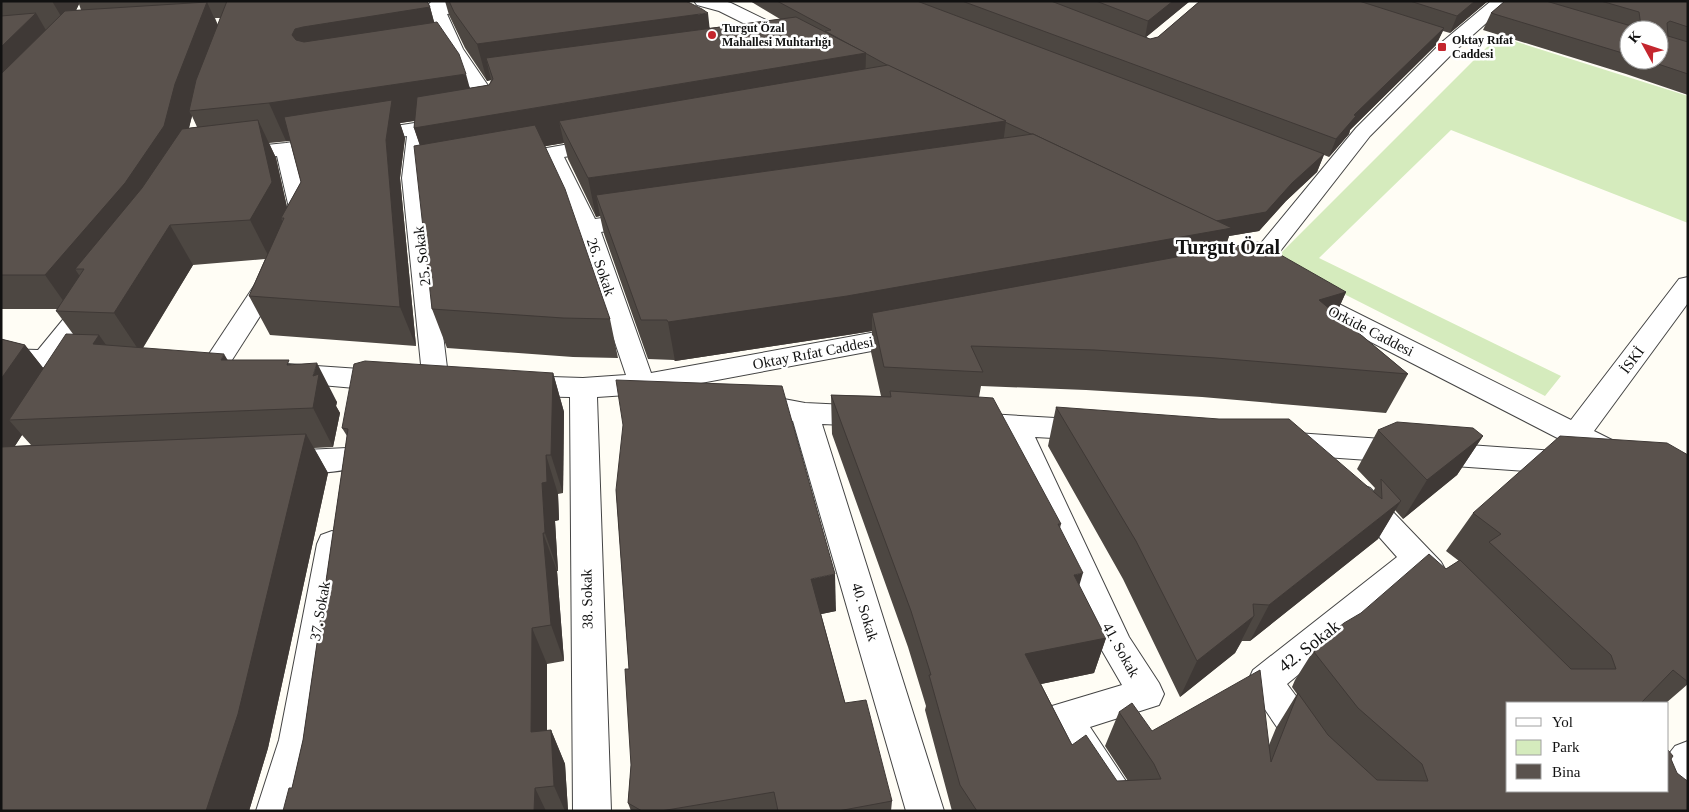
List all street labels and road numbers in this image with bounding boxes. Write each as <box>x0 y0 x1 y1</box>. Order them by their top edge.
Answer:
street label: 25. Sokak <box>410 225 434 287</box>
street label: 26. Sokak <box>584 236 618 298</box>
street label: Orkide Caddesi <box>1326 303 1416 359</box>
street label: Oktay Rıfat Caddesi <box>751 333 875 373</box>
street label: İSKİ <box>1617 344 1647 376</box>
street label: 38. Sokak <box>578 568 596 629</box>
street label: 37. Sokak <box>307 580 333 642</box>
street label: 40. Sokak <box>849 581 882 644</box>
street label: 42. Sokak <box>1274 616 1344 676</box>
street label: 41. Sokak <box>1099 620 1143 681</box>

